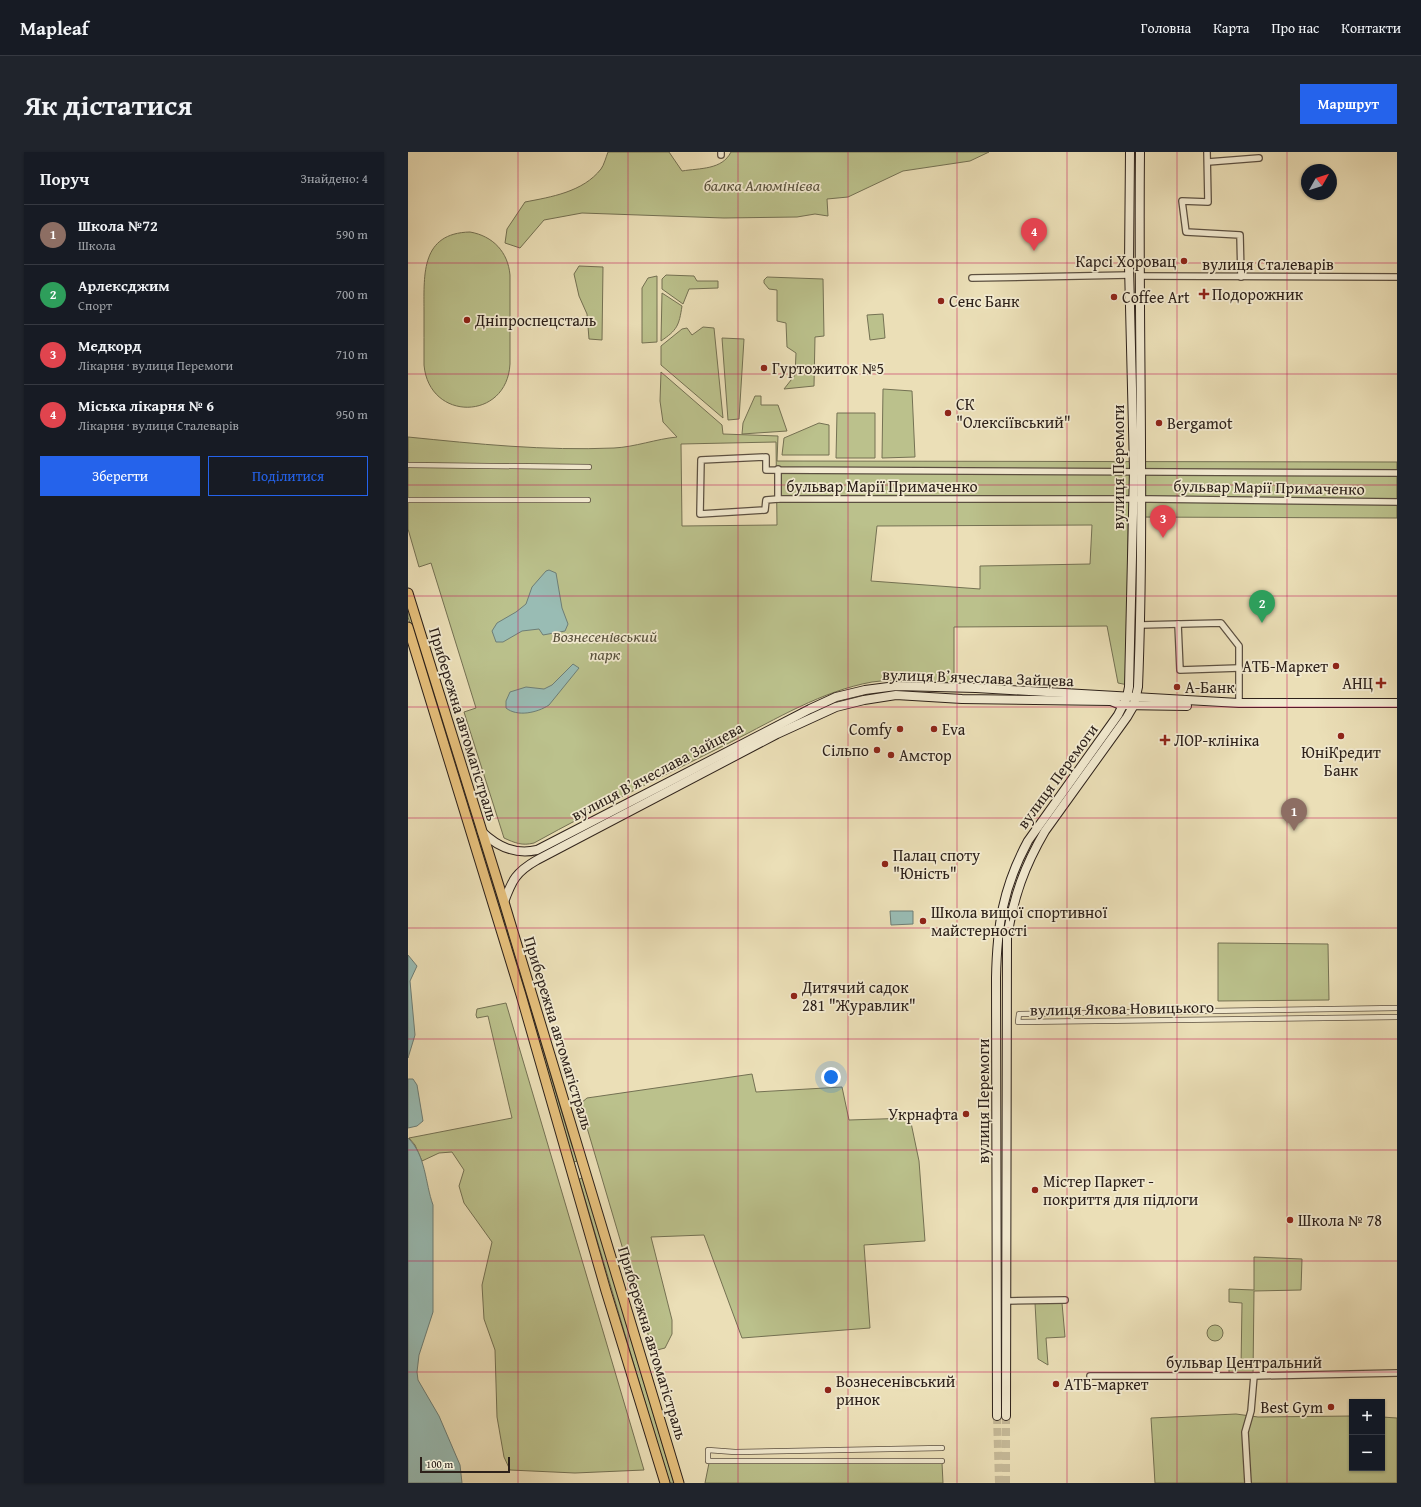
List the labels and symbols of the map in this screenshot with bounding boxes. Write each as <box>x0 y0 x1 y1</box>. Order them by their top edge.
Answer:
north arrow <box>1301 164 1337 200</box>
park label: балка Алюмінієва <box>704 173 821 197</box>
pin: 4 <box>1021 218 1047 251</box>
place label: Карсі Хоровац <box>1075 249 1176 273</box>
street label: вулиця Сталеварів <box>1202 252 1334 276</box>
marker: Карсі Хоровац <box>1179 256 1189 266</box>
place label: Подорожник <box>1212 282 1304 306</box>
place label: Coffee Art <box>1122 285 1190 309</box>
place label: Сенс Банк <box>949 289 1020 313</box>
marker: Подорожник <box>1199 289 1209 299</box>
marker: Coffee Art <box>1109 292 1119 302</box>
marker: Сенс Банк <box>936 296 946 306</box>
place label: Дніпроспецсталь <box>474 308 597 332</box>
marker: Дніпроспецсталь <box>462 315 472 325</box>
place label: Гуртожиток №5 <box>772 356 884 380</box>
marker: Гуртожиток №5 <box>759 363 769 373</box>
place label: СК "Олексіївський" <box>956 392 1071 434</box>
street label: вулиця Перемоги <box>1106 404 1130 529</box>
marker: СК "Олексіївський" <box>943 408 953 418</box>
place label: Bergamot <box>1167 411 1233 435</box>
marker: Bergamot <box>1154 418 1164 428</box>
street label: бульвар Марії Примаченко <box>1173 473 1365 501</box>
street label: бульвар Марії Примаченко <box>786 474 978 498</box>
pin: 3 <box>1150 505 1176 538</box>
pin: 2 <box>1249 590 1275 623</box>
street label: Прибережна автомагістраль <box>423 624 505 824</box>
park label: Вознесенівський парк <box>552 624 657 666</box>
place label: АТБ-Маркет <box>1242 654 1328 678</box>
marker: АТБ-Маркет <box>1331 661 1341 671</box>
street label: вулиця Вʼячеслава Зайцева <box>882 662 1075 692</box>
place label: АНЦ <box>1342 671 1373 695</box>
place label: А-Банк <box>1185 675 1235 699</box>
marker: АНЦ <box>1376 678 1386 688</box>
marker: А-Банк <box>1172 682 1182 692</box>
street label: вулиця Вʼячеслава Зайцева <box>567 715 748 827</box>
place label: Comfy <box>849 717 892 741</box>
place label: Eva <box>942 717 966 741</box>
street label: вулиця Перемоги <box>1011 718 1104 834</box>
marker: Comfy <box>895 724 905 734</box>
marker: Eva <box>929 724 939 734</box>
place label: ЛОР-клініка <box>1174 728 1260 752</box>
marker: ЮніКредит Банк <box>1336 731 1346 741</box>
marker: ЛОР-клініка <box>1159 734 1171 746</box>
place label: Сільпо <box>822 738 869 762</box>
place label: ЮніКредит Банк <box>1301 740 1381 782</box>
place label: Амстор <box>899 743 952 767</box>
marker: Сільпо <box>872 745 882 755</box>
marker: Амстор <box>886 750 896 760</box>
pin: 1 <box>1281 798 1307 831</box>
place label: Палац споту "Юність" <box>893 843 980 885</box>
marker: Палац споту "Юність" <box>880 859 890 869</box>
place label: Школа вищої спортивної майстерності <box>931 900 1107 942</box>
marker: Школа вищої спортивної майстерності <box>918 916 928 926</box>
street label: Прибережна автомагістраль <box>518 933 600 1133</box>
place label: Дитячий садок 281 "Журавлик" <box>801 975 916 1017</box>
marker: Дитячий садок 281 "Журавлик" <box>789 991 799 1001</box>
street label: вулиця Якова Новицького <box>1030 994 1214 1022</box>
street label: вулиця Перемоги <box>971 1038 995 1163</box>
your location <box>821 1067 841 1087</box>
place label: Укрнафта <box>888 1102 958 1126</box>
marker: Укрнафта <box>961 1109 971 1119</box>
place label: Містер Паркет - покриття для підлоги <box>1043 1169 1199 1211</box>
marker: Містер Паркет - покриття для підлоги <box>1030 1185 1040 1195</box>
place label: Школа № 78 <box>1298 1208 1382 1232</box>
marker: Школа № 78 <box>1285 1215 1295 1225</box>
street label: Прибережна автомагістраль <box>612 1243 694 1443</box>
street label: бульвар Центральний <box>1166 1350 1323 1374</box>
place label: Вознесенівський ринок <box>836 1369 956 1411</box>
place label: АТБ-маркет <box>1064 1372 1149 1396</box>
marker: АТБ-маркет <box>1051 1379 1061 1389</box>
marker: Вознесенівський ринок <box>823 1385 833 1395</box>
place label: Best Gym <box>1260 1395 1323 1419</box>
marker: Best Gym <box>1326 1402 1336 1412</box>
scale bar <box>420 1455 510 1474</box>

